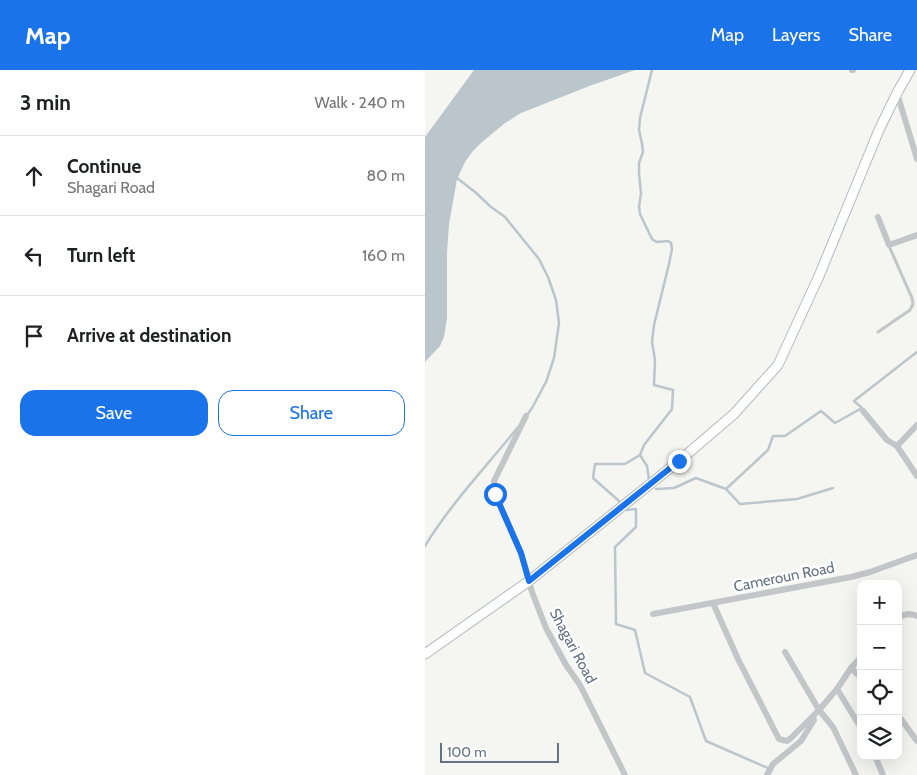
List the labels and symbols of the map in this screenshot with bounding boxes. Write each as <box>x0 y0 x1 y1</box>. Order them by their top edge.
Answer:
route end <box>668 450 691 473</box>
route start <box>484 483 507 506</box>
street label: Cameroun Road <box>732 558 836 596</box>
street label: Shagari Road <box>546 605 600 687</box>
scale bar <box>440 740 559 763</box>

